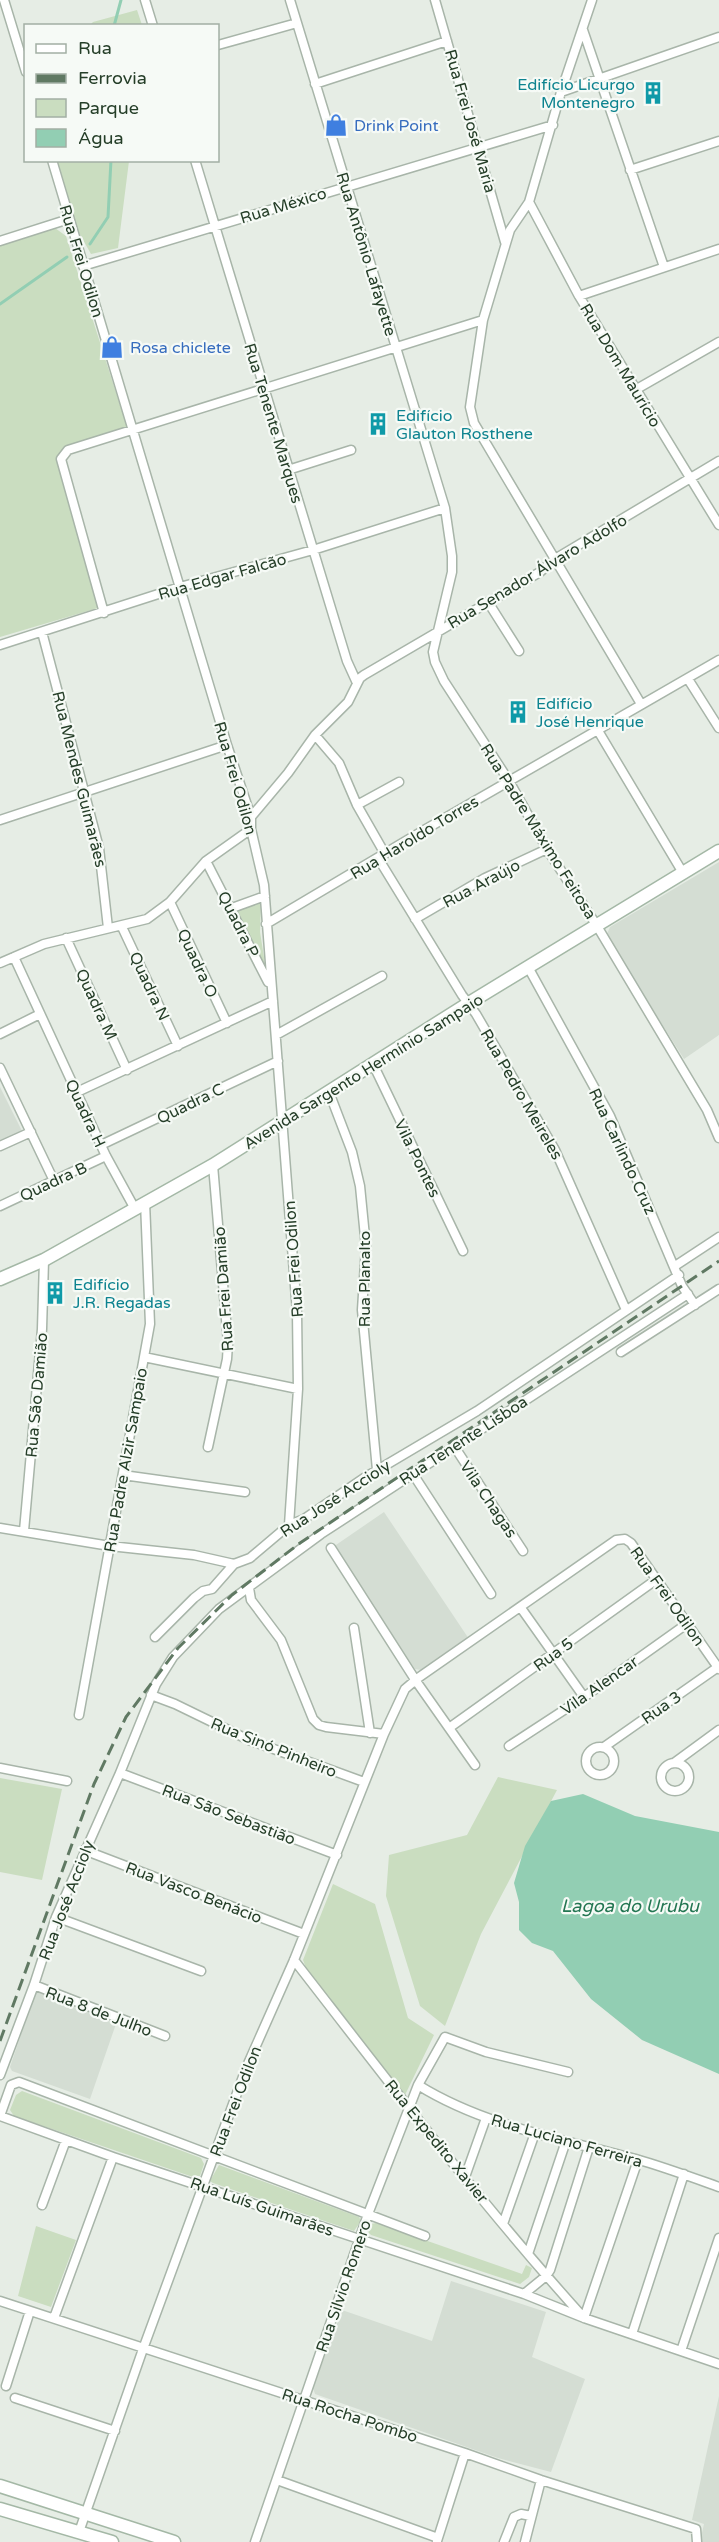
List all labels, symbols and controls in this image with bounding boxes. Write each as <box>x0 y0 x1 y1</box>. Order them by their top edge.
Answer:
legend <box>24 24 219 162</box>
text: Rua <box>78 37 112 59</box>
street label: Rua Frei José Maria <box>440 47 500 195</box>
text: Ferrovia <box>78 67 147 89</box>
place label: Edifício Licurgo Montenegro <box>517 75 635 113</box>
building icon: Edifício Licurgo Montenegro <box>640 80 666 106</box>
text: Parque <box>78 97 139 119</box>
shop icon: Drink Point <box>323 112 349 138</box>
place label: Drink Point <box>354 116 439 136</box>
text: Água <box>78 127 124 149</box>
street label: Rua Antônio Lafayette <box>332 170 401 339</box>
street label: Rua México <box>238 183 329 229</box>
street label: Rua Frei Odilon <box>54 202 108 320</box>
street label: Rua Dom Maurício <box>575 300 665 431</box>
shop icon: Rosa chiclete <box>99 334 125 360</box>
place label: Rosa chiclete <box>130 338 231 358</box>
street label: Rua Tenente Marques <box>239 341 307 506</box>
place label: Edifício Glauton Rosthene <box>396 406 533 444</box>
building icon: Edifício Glauton Rosthene <box>365 411 391 437</box>
street label: Rua Senador Álvaro Adolfo <box>444 510 631 633</box>
street label: Rua Edgar Falcão <box>156 549 289 605</box>
street label: Rua Mendes Guimarães <box>47 689 111 869</box>
place label: Edifício José Henrique <box>536 694 644 732</box>
building icon: Edifício José Henrique <box>505 699 531 725</box>
street label: Rua Frei Odilon <box>209 719 261 837</box>
street label: Rua Padre Máximo Feitosa <box>476 740 600 923</box>
street label: Rua Haroldo Torres <box>347 792 482 884</box>
street label: Rua Araújo <box>439 855 524 913</box>
street label: Quadra P <box>213 888 263 961</box>
street label: Quadra O <box>172 926 222 1001</box>
street label: Quadra N <box>124 949 174 1024</box>
street label: Quadra M <box>71 966 121 1043</box>
street label: Avenida Sargento Hermínio Sampaio <box>240 990 487 1154</box>
street label: Rua Pedro Meireles <box>476 1026 567 1163</box>
street label: Quadra H <box>61 1076 110 1151</box>
street label: Quadra C <box>154 1079 227 1129</box>
street label: Rua Carlindo Cruz <box>584 1085 660 1218</box>
street label: Vila Pontes <box>390 1116 445 1201</box>
street label: Quadra B <box>17 1158 90 1206</box>
street label: Rua Frei Odilon <box>280 1200 308 1318</box>
street label: Rua Frei Damião <box>210 1226 238 1352</box>
street label: Rua Planalto <box>355 1231 375 1327</box>
place label: Edifício J.R. Regadas <box>73 1275 171 1313</box>
building icon: Edifício J.R. Regadas <box>42 1280 68 1306</box>
street label: Rua São Damião <box>22 1332 52 1458</box>
street label: Rua Padre Alzir Sampaio <box>100 1366 152 1554</box>
street label: Rua Tenente Lisboa <box>395 1392 532 1490</box>
street label: Rua José Accioly <box>277 1456 395 1542</box>
street label: Vila Chagas <box>455 1457 521 1542</box>
street label: Rua Frei Odilon <box>625 1543 709 1650</box>
street label: Rua 5 <box>530 1634 577 1676</box>
street label: Vila Alencar <box>557 1651 643 1720</box>
street label: Rua 3 <box>638 1687 685 1729</box>
street label: Rua Sinó Pinheiro <box>208 1713 340 1782</box>
street label: Rua São Sebastião <box>159 1780 298 1850</box>
street label: Rua José Accioly <box>35 1837 99 1963</box>
street label: Rua Vasco Benácio <box>123 1858 265 1928</box>
water label: Lagoa do Urubu <box>561 1895 700 1917</box>
street label: Rua 8 de Julho <box>43 1982 155 2041</box>
street label: Rua Frei Odilon <box>206 2043 266 2160</box>
street label: Rua Expedito Xavier <box>380 2076 493 2208</box>
street label: Rua Luciano Ferreira <box>489 2110 645 2172</box>
street label: Rua Luís Guimarães <box>187 2173 336 2241</box>
street label: Rua Silvio Romero <box>312 2217 376 2355</box>
street label: Rua Rocha Pombo <box>279 2385 420 2447</box>

